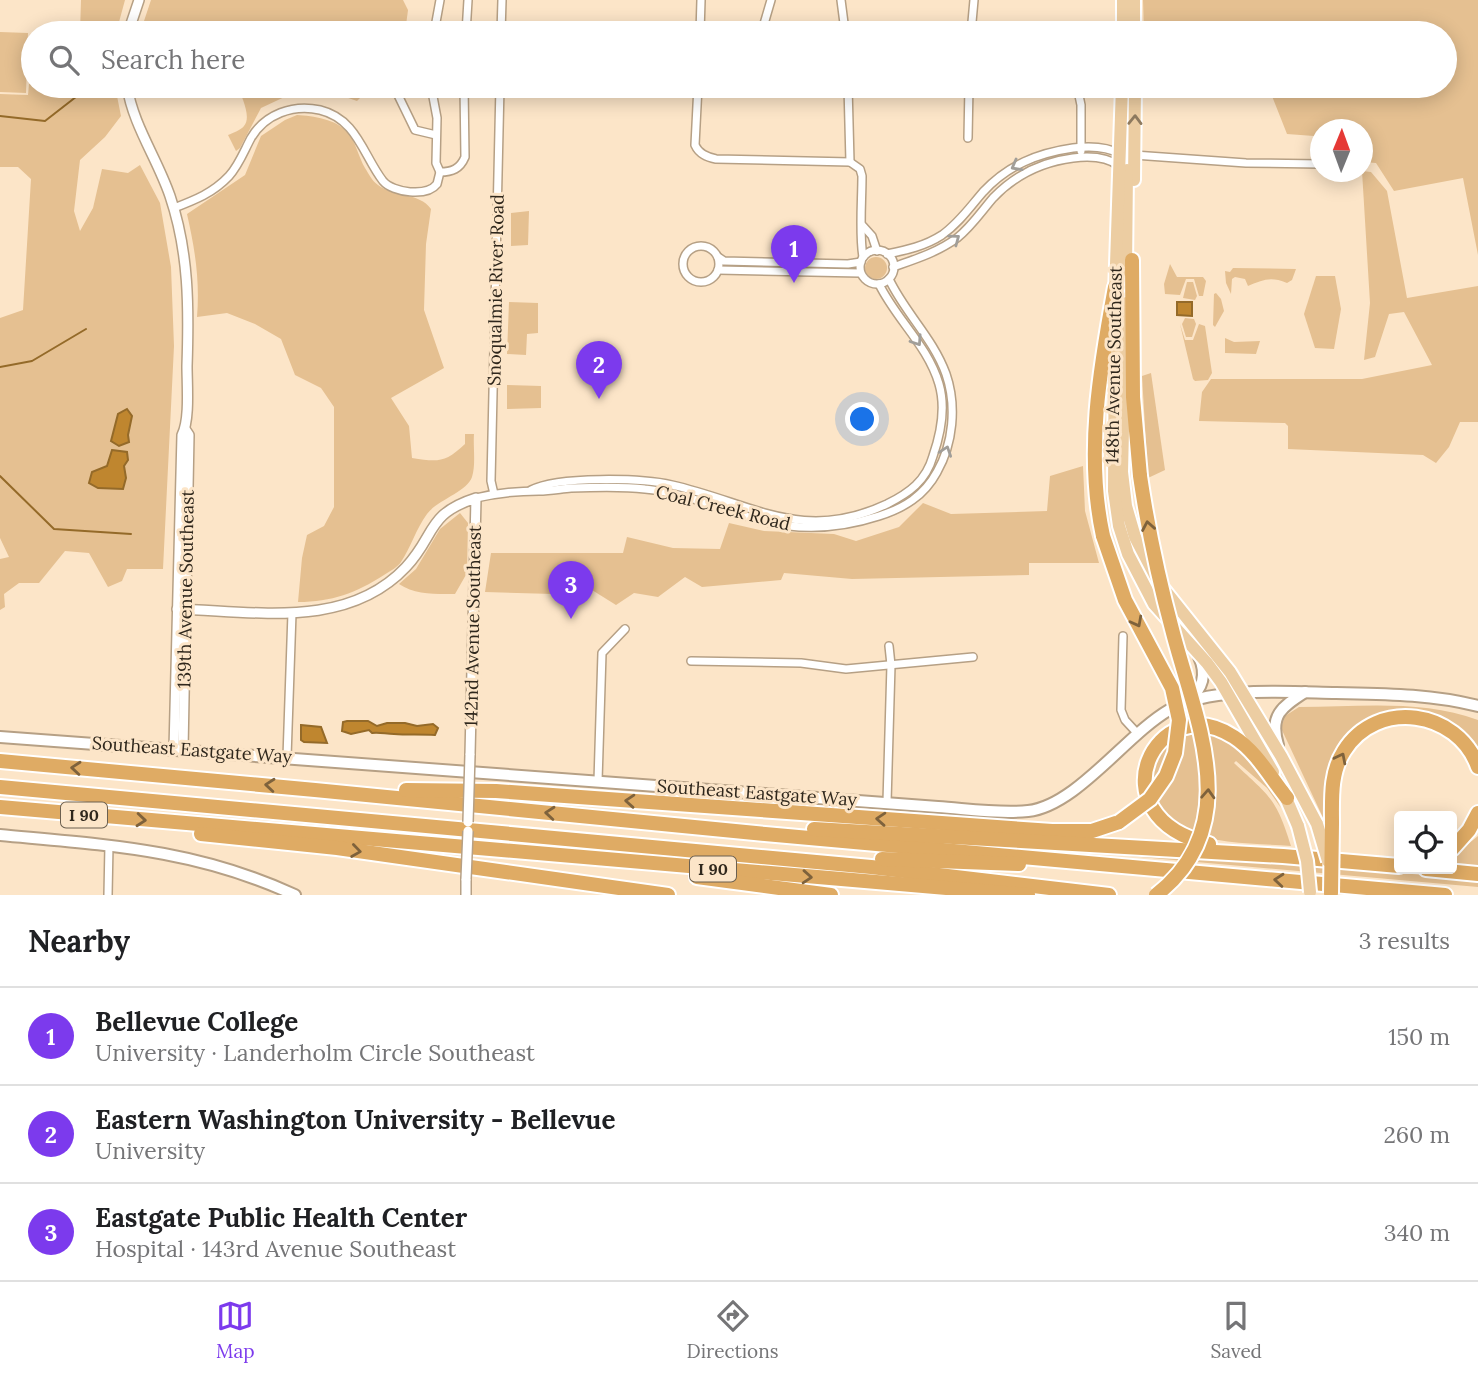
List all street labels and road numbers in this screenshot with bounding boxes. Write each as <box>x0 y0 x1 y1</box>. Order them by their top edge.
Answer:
street label: Snoqualmie River Road <box>482 194 509 386</box>
street label: 148th Avenue Southeast <box>1100 266 1127 464</box>
street label: Coal Creek Road <box>653 480 793 535</box>
street label: 139th Avenue Southeast <box>172 489 199 689</box>
street label: 142nd Avenue Southeast <box>459 525 486 727</box>
street label: Southeast Eastgate Way <box>91 731 293 768</box>
street label: Southeast Eastgate Way <box>656 774 858 811</box>
road number: I 90 <box>61 802 107 828</box>
road number: I 90 <box>690 856 736 882</box>

